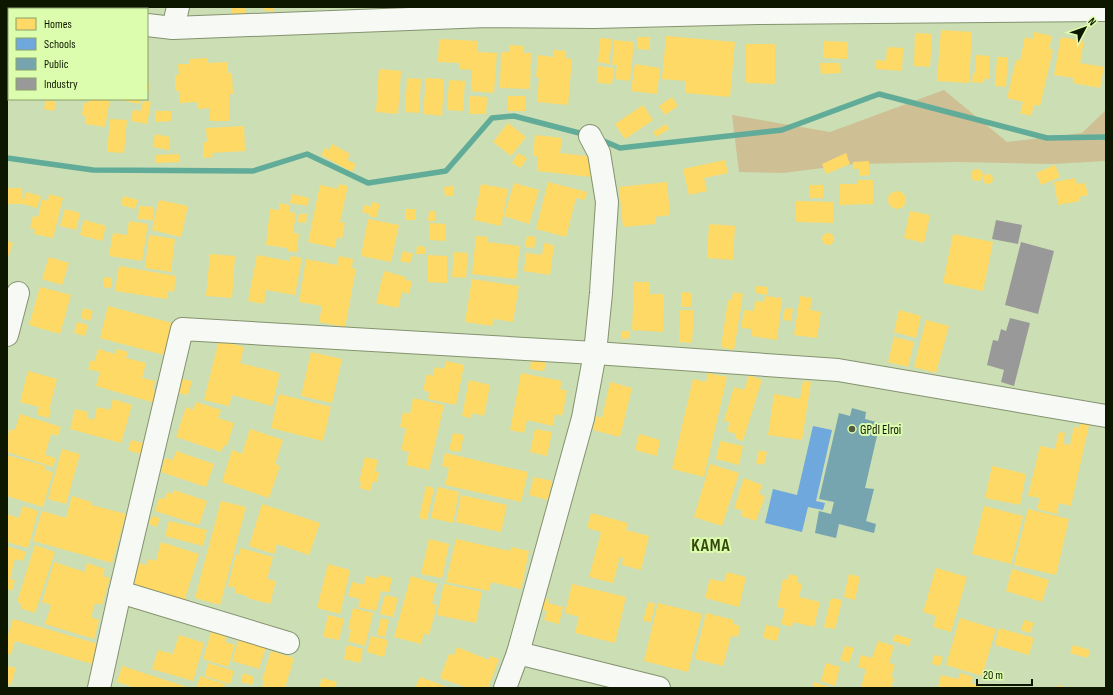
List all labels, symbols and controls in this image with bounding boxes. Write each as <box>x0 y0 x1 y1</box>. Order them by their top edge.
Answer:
legend <box>8 8 148 100</box>
north arrow <box>1065 8 1105 48</box>
text: N <box>1085 15 1099 28</box>
text: Homes <box>44 17 72 32</box>
text: Schools <box>44 37 76 52</box>
text: Public <box>44 57 69 72</box>
text: Industry <box>44 77 78 92</box>
place label: GPdI Elroi <box>860 422 901 438</box>
marker: GPdI Elroi <box>847 424 857 434</box>
district label: KAMA <box>691 536 731 556</box>
scale bar <box>977 661 1032 687</box>
text: 20 m <box>983 668 1003 683</box>

